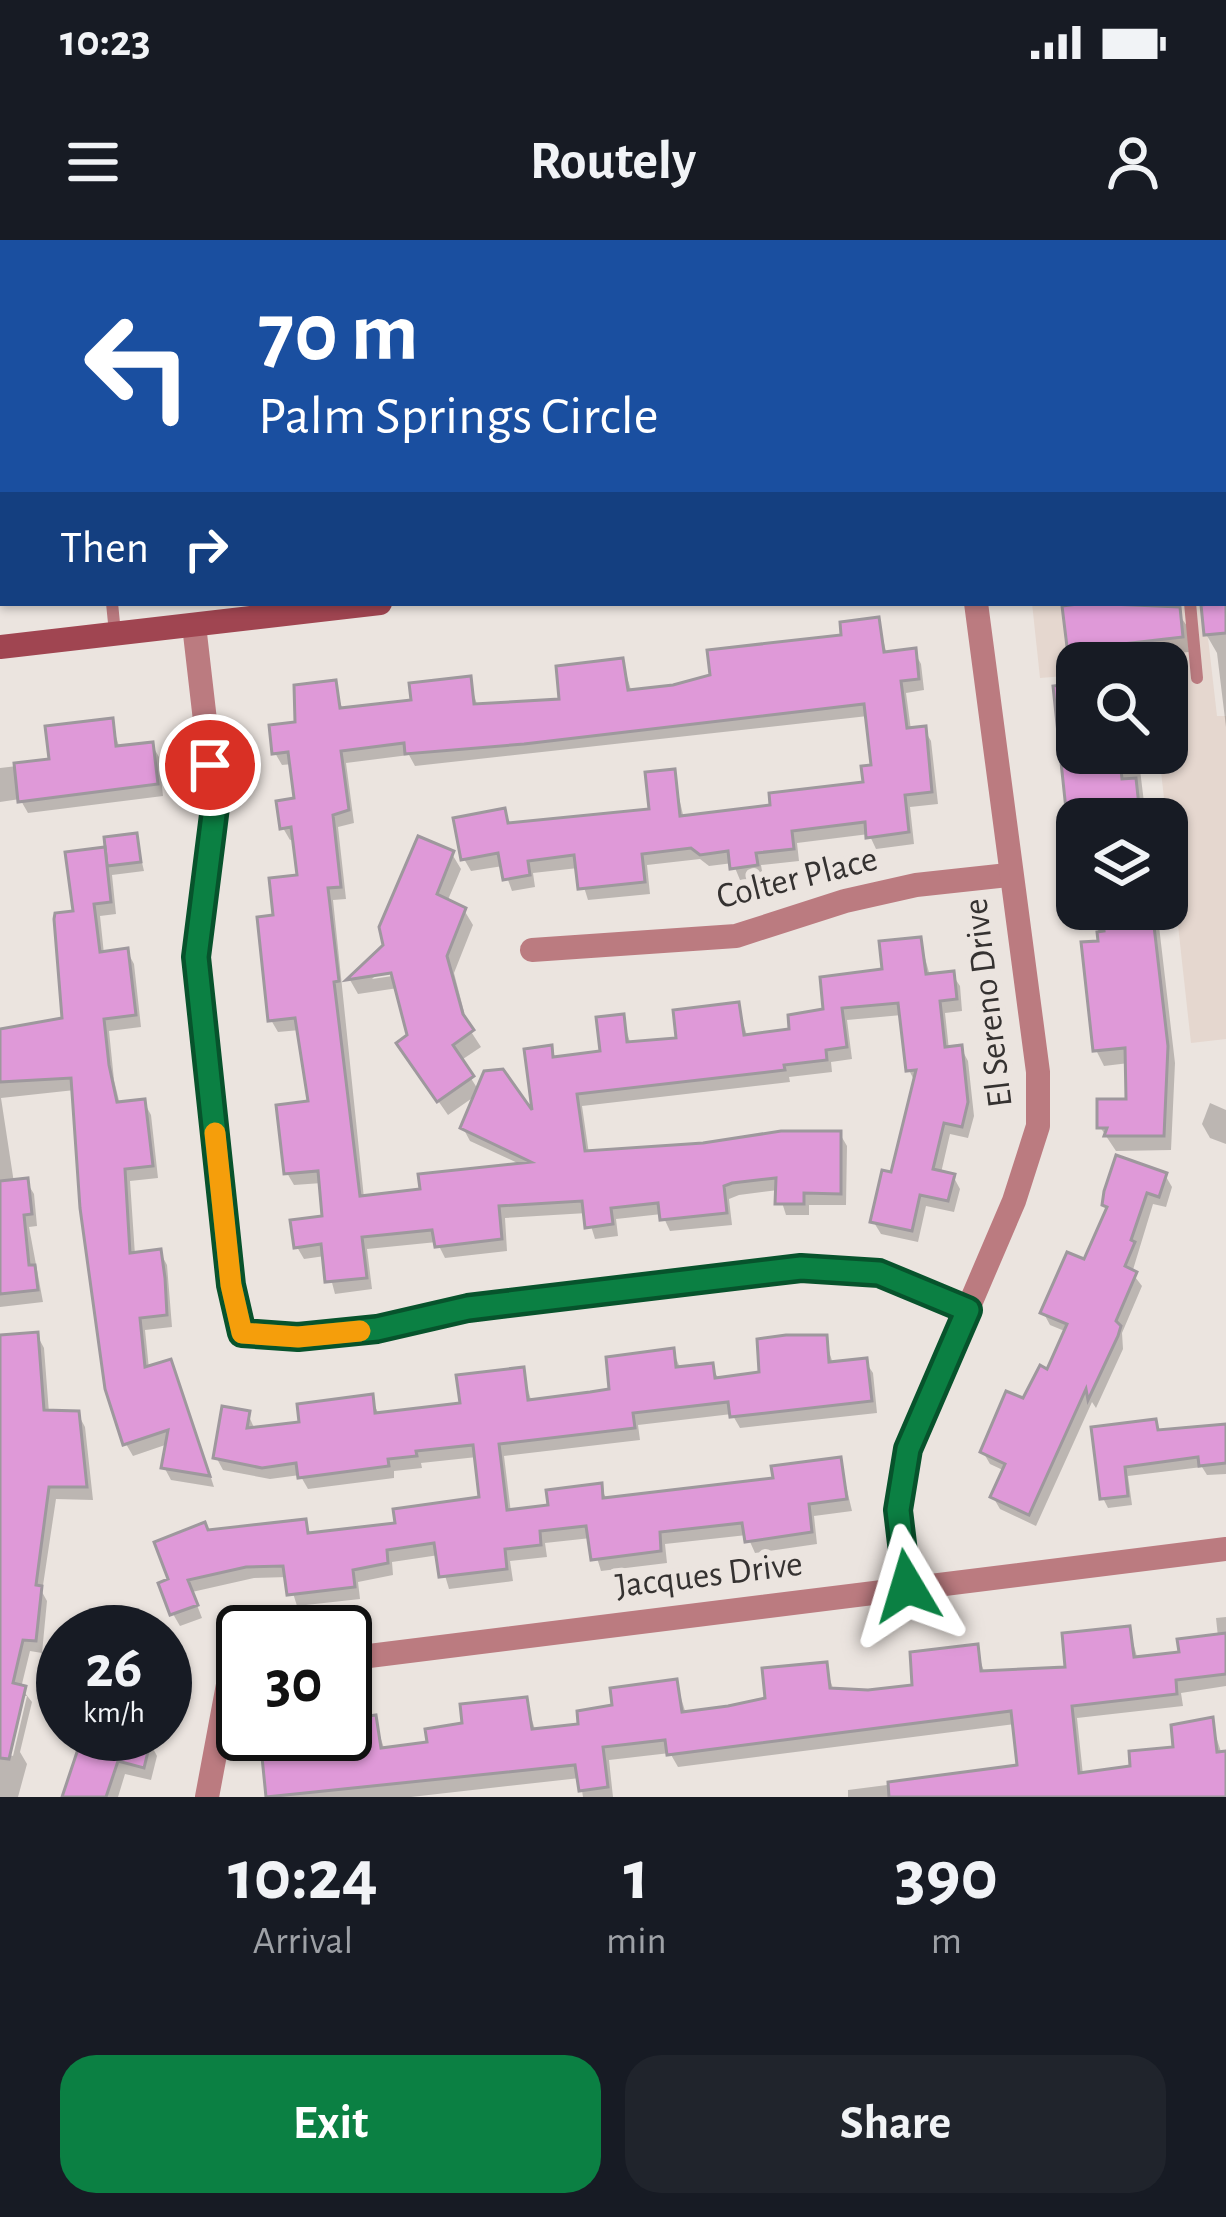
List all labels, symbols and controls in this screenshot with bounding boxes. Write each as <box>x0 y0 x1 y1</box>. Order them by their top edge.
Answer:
text: 10:23 <box>60 19 151 64</box>
icon: menu <box>60 129 126 195</box>
icon: person <box>1100 129 1166 195</box>
text: Routely <box>530 135 696 189</box>
icon: left <box>60 288 216 444</box>
text: 70 m <box>258 292 419 376</box>
text: Palm Springs Circle <box>258 390 659 444</box>
icon: right <box>173 516 239 582</box>
text: Then <box>60 526 149 571</box>
map controls <box>1056 642 1188 930</box>
button: search <box>1056 642 1188 774</box>
pin <box>159 714 261 816</box>
icon: arrive <box>177 732 243 798</box>
button: layers <box>1056 798 1188 930</box>
street label: Colter Place <box>713 841 881 915</box>
street label: El Sereno Drive <box>957 896 1019 1110</box>
position arrow <box>844 1523 970 1649</box>
street label: Jacques Drive <box>613 1546 805 1604</box>
speed limit sign: 30 <box>216 1605 372 1761</box>
text: 26 <box>85 1638 143 1698</box>
text: km/h <box>83 1698 145 1728</box>
text: 10:24 <box>228 1840 378 1912</box>
text: 1 <box>623 1840 649 1912</box>
text: 390 <box>895 1840 998 1912</box>
text: Arrival <box>253 1922 353 1961</box>
text: min <box>606 1922 667 1961</box>
text: m <box>931 1922 962 1961</box>
button: Exit <box>60 2055 601 2193</box>
button: Share <box>625 2055 1166 2193</box>

